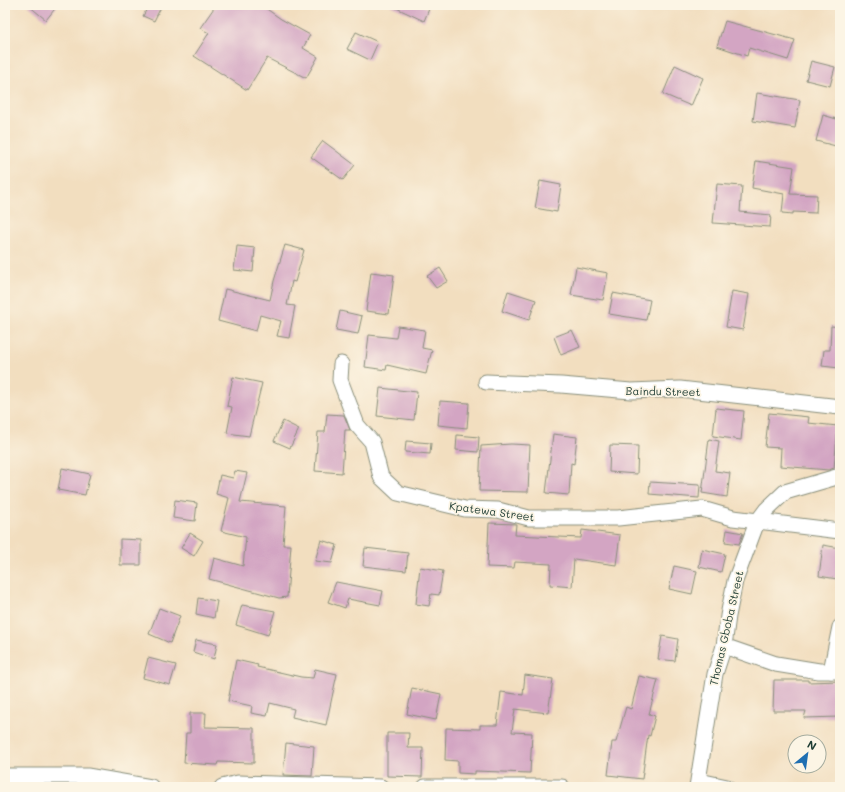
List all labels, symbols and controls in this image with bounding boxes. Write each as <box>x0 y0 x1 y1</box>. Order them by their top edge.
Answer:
street label: Baindu Street <box>626 383 701 399</box>
street label: Kpatewa Street <box>448 498 536 524</box>
street label: Thomas Gboba Street <box>705 569 747 687</box>
north arrow <box>787 734 827 774</box>
text: N <box>805 736 819 753</box>

